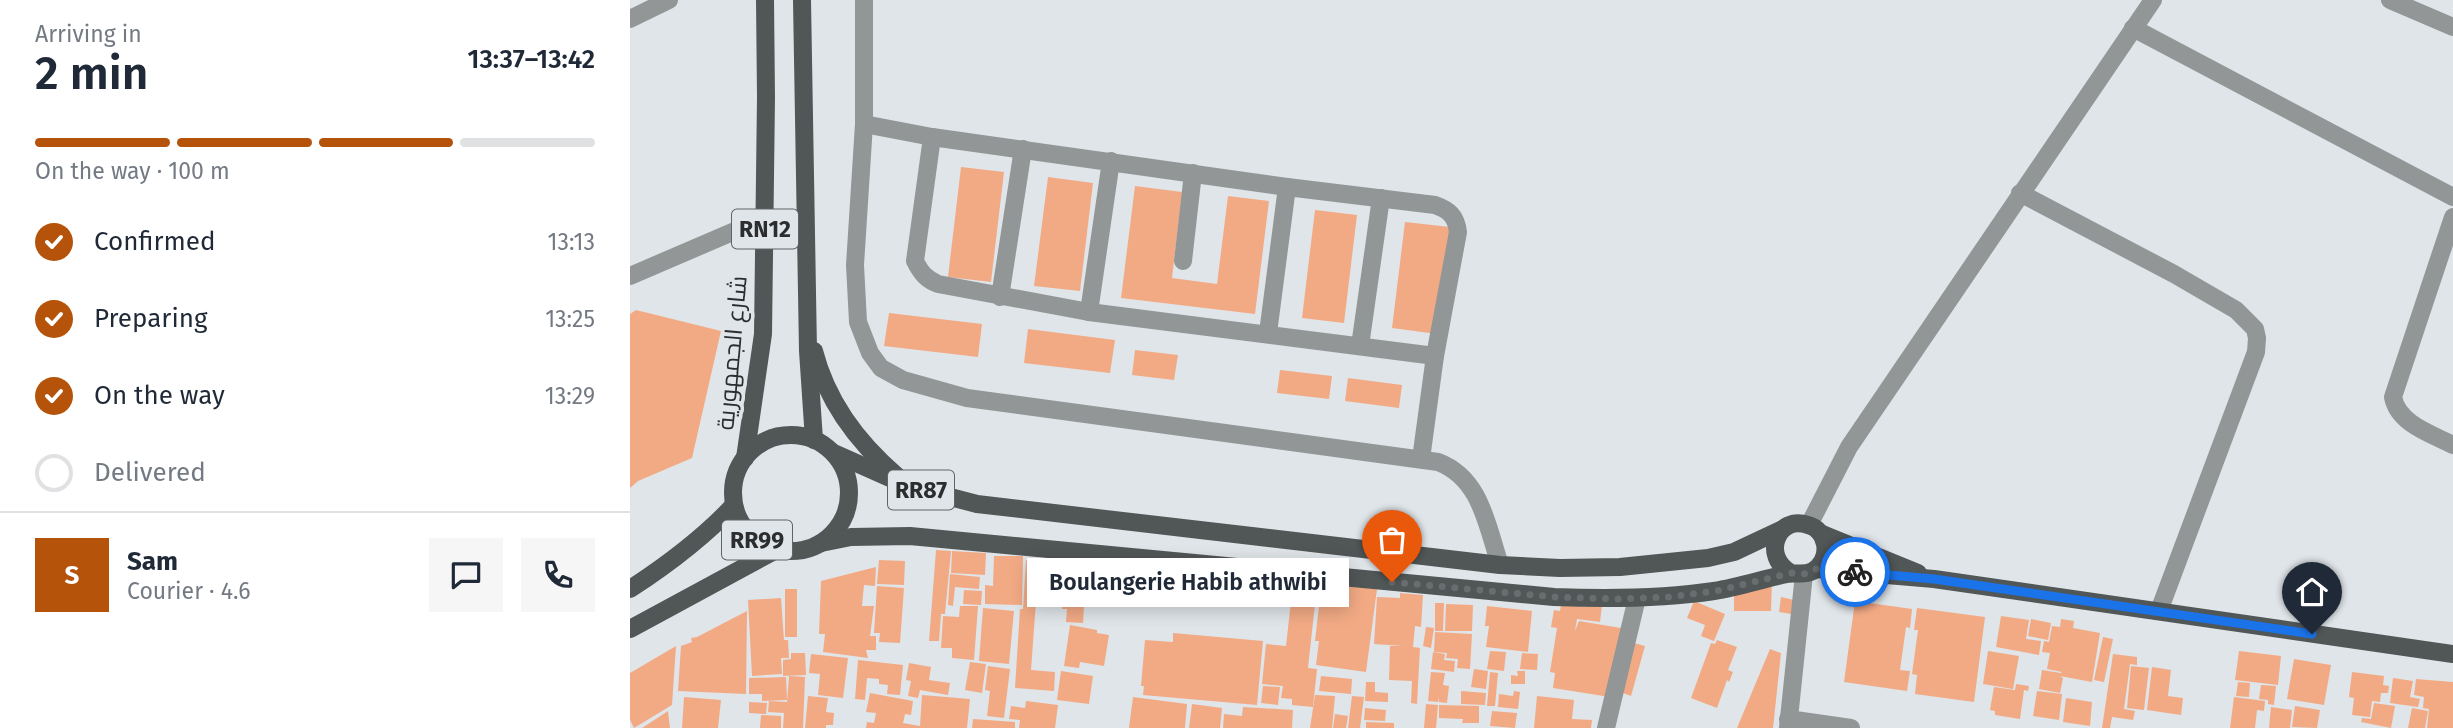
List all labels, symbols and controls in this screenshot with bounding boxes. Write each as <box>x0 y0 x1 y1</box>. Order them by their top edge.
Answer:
text: Arriving in <box>35 20 142 48</box>
text: 13:37–13:42 <box>468 44 595 75</box>
text: 2 min <box>35 46 148 101</box>
text: On the way · 100 m <box>35 157 230 185</box>
road number: RN12 <box>732 210 798 248</box>
icon: check <box>35 223 73 261</box>
text: Confirmed <box>94 226 215 257</box>
text: 13:13 <box>548 228 595 256</box>
street label: شارع الجمهورية <box>711 275 755 432</box>
icon: check <box>35 300 73 338</box>
text: Preparing <box>94 303 207 334</box>
text: 13:25 <box>545 305 595 333</box>
icon: check <box>35 377 73 415</box>
text: On the way <box>94 380 225 411</box>
text: 13:29 <box>545 382 595 410</box>
text: Delivered <box>94 457 206 488</box>
road number: RR87 <box>888 470 954 510</box>
pin <box>1362 510 1422 582</box>
road number: RR99 <box>722 520 792 560</box>
icon: bag <box>1373 521 1411 559</box>
courier <box>1820 537 1890 607</box>
button: chat <box>429 538 503 612</box>
button: phone <box>521 538 595 612</box>
text: Sam <box>127 546 178 577</box>
icon: bike <box>1836 553 1874 591</box>
callout: Boulangerie Habib athwibi <box>1028 558 1350 606</box>
text: S <box>65 560 79 591</box>
pin <box>2282 562 2342 634</box>
text: Boulangerie Habib athwibi <box>1049 568 1327 596</box>
icon: home <box>2293 573 2331 611</box>
text: Courier · 4.6 <box>127 577 251 605</box>

